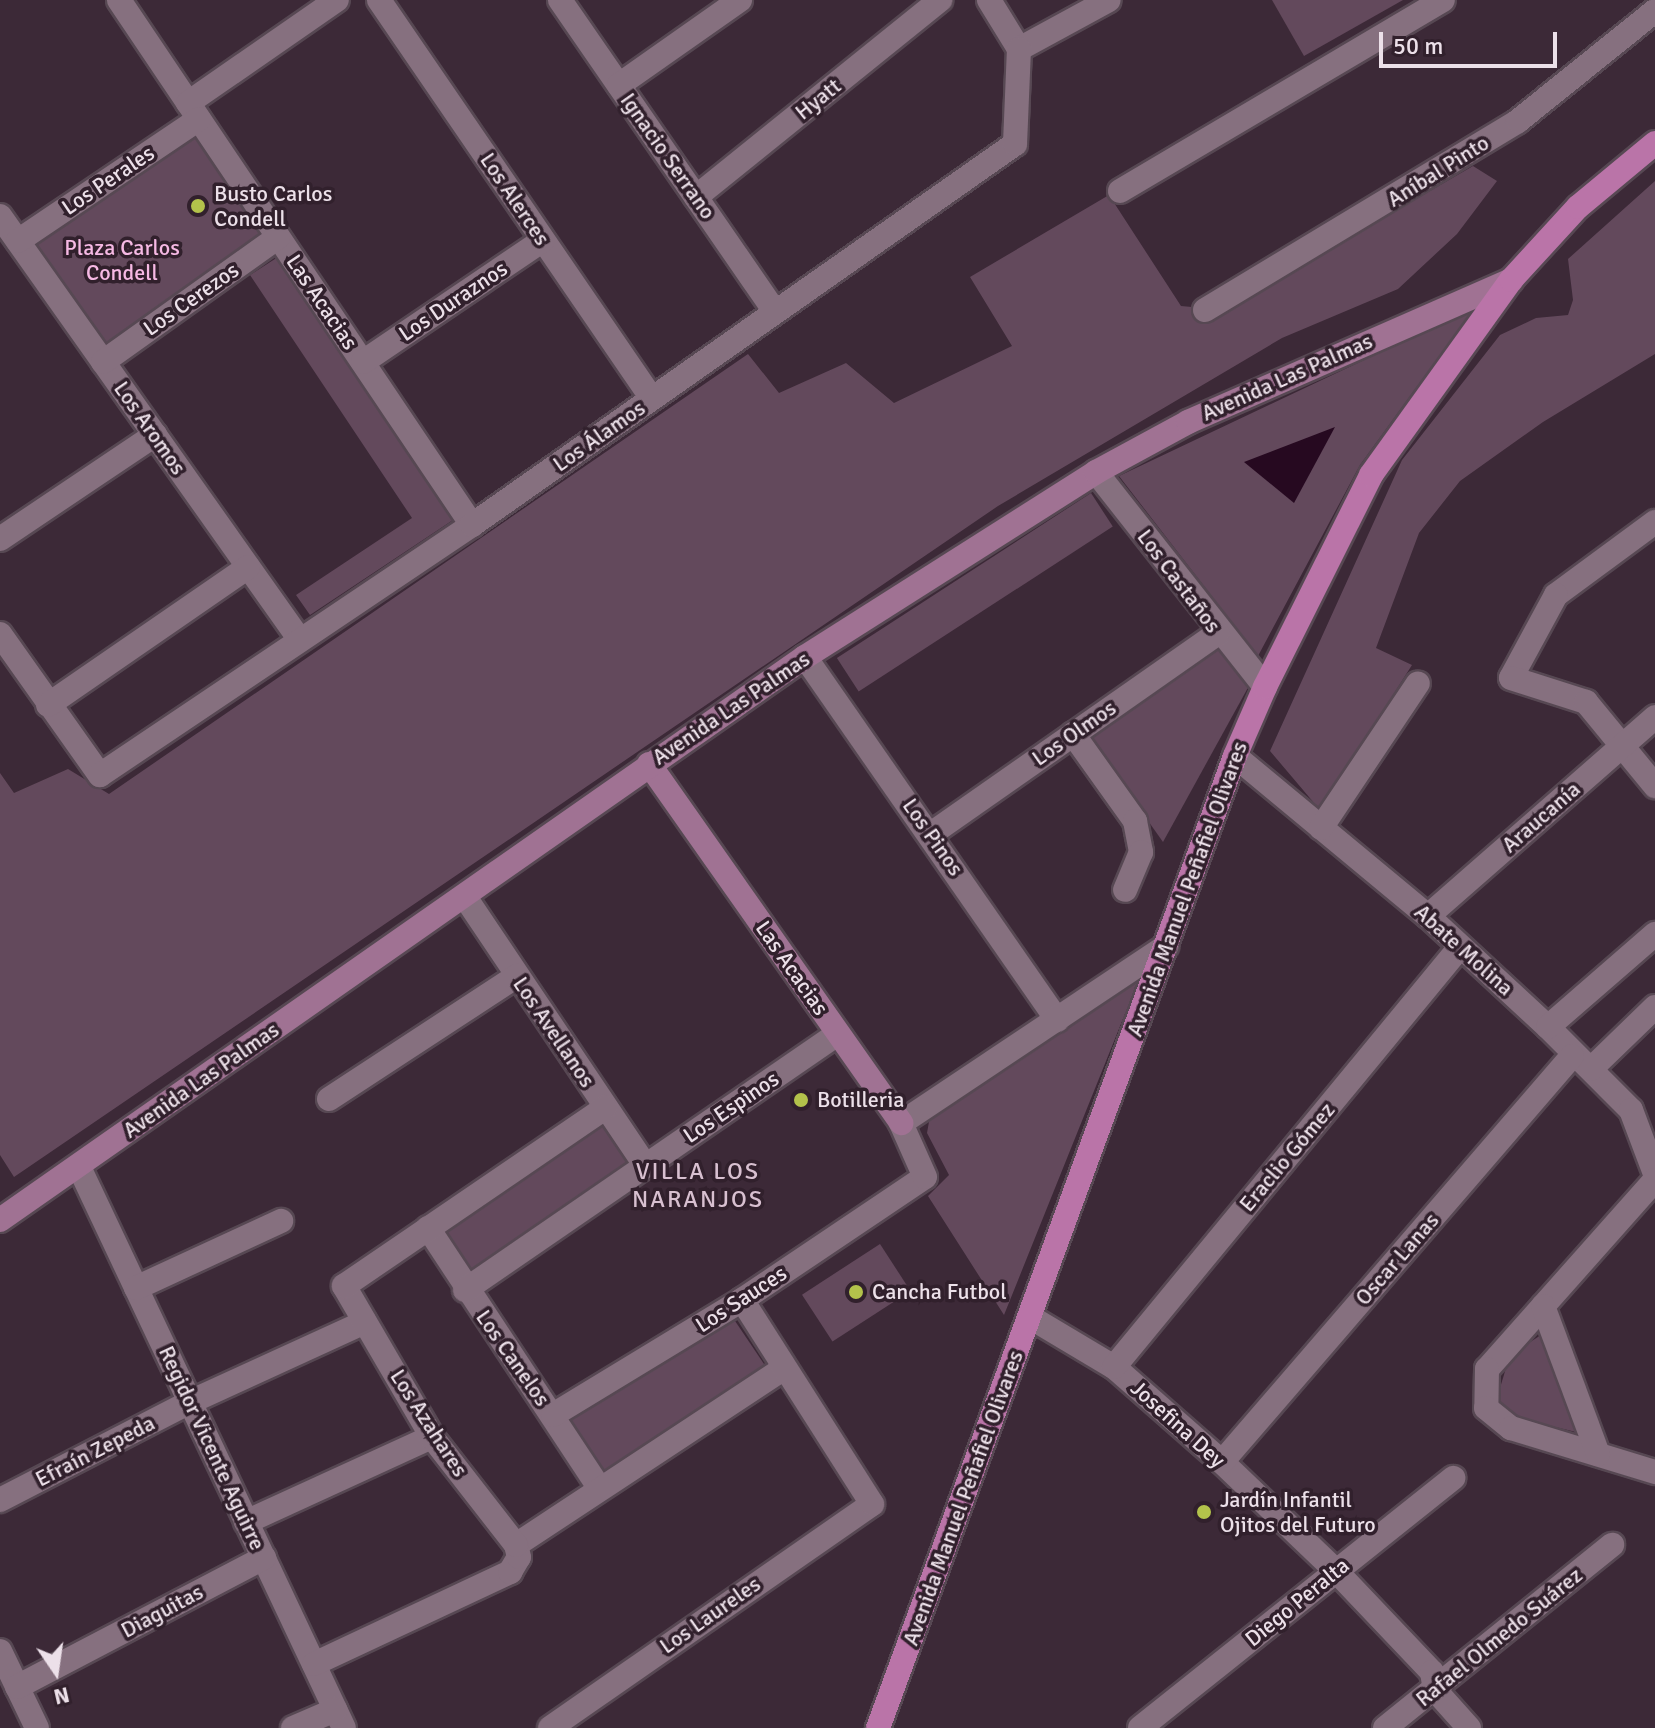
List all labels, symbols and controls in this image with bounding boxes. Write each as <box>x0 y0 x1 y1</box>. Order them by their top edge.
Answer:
scale bar <box>1383 16 1561 66</box>
text: 50 m <box>1393 31 1443 61</box>
street label: Hyatt <box>790 73 846 125</box>
street label: Ignacio Serrano <box>615 88 721 224</box>
street label: Aníbal Pinto <box>1382 129 1494 213</box>
street label: Los Perales <box>57 140 159 220</box>
street label: Los Alerces <box>474 148 556 250</box>
place label: Busto Carlos Condell <box>214 180 332 232</box>
marker: Busto Carlos Condell <box>189 197 207 215</box>
park label: Plaza Carlos Condell <box>64 234 180 286</box>
street label: Las Acacias <box>281 249 363 355</box>
street label: Los Duraznos <box>394 255 512 347</box>
street label: Los Cerezos <box>138 257 244 341</box>
street label: Avenida Las Palmas <box>1197 327 1377 427</box>
street label: Los Aromos <box>108 376 192 480</box>
street label: Los Álamos <box>548 395 650 477</box>
street label: Los Castaños <box>1132 524 1226 638</box>
street label: Avenida Las Palmas <box>647 646 815 770</box>
street label: Los Olmos <box>1027 695 1121 771</box>
street label: Avenida Manuel Peñafiel Olivares <box>1121 738 1253 1040</box>
street label: Araucanía <box>1496 776 1586 858</box>
street label: Los Pinos <box>897 793 969 881</box>
street label: Abate Molina <box>1409 899 1519 1001</box>
street label: Las Acacias <box>750 916 834 1020</box>
street label: Los Avellanos <box>507 972 601 1092</box>
street label: Avenida Las Palmas <box>118 1016 284 1144</box>
street label: Los Espinos <box>678 1065 784 1149</box>
place label: Botilleria <box>817 1087 904 1113</box>
marker: Botilleria <box>792 1091 810 1109</box>
street label: Eraclio Gómez <box>1234 1097 1340 1217</box>
district label: VILLA LOS NARANJOS <box>632 1158 764 1214</box>
street label: Oscar Lanas <box>1350 1207 1444 1311</box>
street label: Los Sauces <box>691 1260 791 1338</box>
place label: Cancha Futbol <box>872 1279 1007 1305</box>
marker: Cancha Futbol <box>847 1283 865 1301</box>
street label: Los Canelos <box>470 1305 556 1411</box>
street label: Regidor Vicente Aguirre <box>153 1342 271 1554</box>
street label: Avenida Manuel Peñafiel Olivares <box>897 1347 1029 1649</box>
street label: Los Azahares <box>385 1364 473 1482</box>
street label: Josefina Dey <box>1125 1375 1231 1473</box>
street label: Efraín Zepeda <box>31 1410 159 1492</box>
place label: Jardín Infantil Ojitos del Futuro <box>1220 1486 1376 1538</box>
marker: Jardín Infantil Ojitos del Futuro <box>1195 1503 1213 1521</box>
street label: Diego Peralta <box>1240 1552 1354 1652</box>
street label: Rafael Olmedo Suárez <box>1411 1562 1587 1712</box>
street label: Los Laureles <box>655 1571 765 1659</box>
street label: Diaguitas <box>116 1578 208 1644</box>
north arrow <box>16 1632 96 1712</box>
text: N <box>51 1681 72 1711</box>

